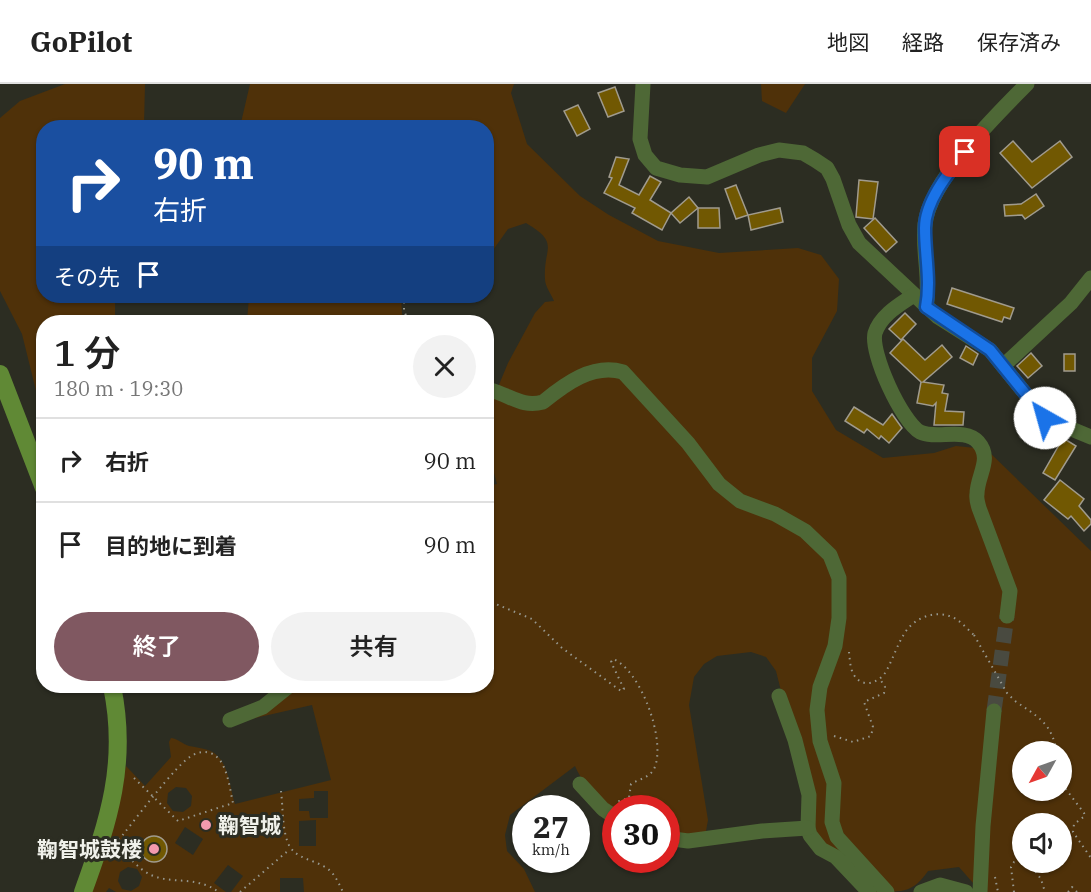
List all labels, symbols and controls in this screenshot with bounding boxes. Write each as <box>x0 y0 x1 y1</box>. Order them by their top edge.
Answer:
text: GoPilot <box>30 23 132 60</box>
text: 地図 <box>827 28 869 56</box>
text: 経路 <box>902 28 944 56</box>
text: 保存済み <box>977 28 1061 56</box>
pin <box>939 126 990 177</box>
icon: arrive <box>948 135 981 168</box>
text: 90 m <box>153 136 254 191</box>
icon: right <box>54 144 132 222</box>
text: 右折 <box>153 192 207 227</box>
icon: arrive <box>132 258 165 291</box>
text: その先 <box>54 262 120 291</box>
text: 1 分 <box>54 329 120 376</box>
button: close <box>413 335 476 398</box>
text: 180 m · 19:30 <box>54 375 183 402</box>
position arrow <box>1013 386 1077 450</box>
icon: right <box>54 444 87 477</box>
text: 90 m <box>424 446 476 475</box>
text: 右折 <box>105 447 149 476</box>
icon: arrive <box>54 528 87 561</box>
text: 90 m <box>424 530 476 559</box>
text: 目的地に到着 <box>105 531 237 560</box>
button: 終了 <box>54 612 259 681</box>
button: 共有 <box>271 612 476 681</box>
north arrow <box>1012 741 1072 801</box>
map controls <box>1012 741 1072 873</box>
speed limit sign: 30 <box>602 795 680 873</box>
text: 27 <box>533 807 569 846</box>
place label: 鞠智城 <box>218 811 281 839</box>
button: sound <box>1012 813 1072 873</box>
marker: 鞠智城 <box>199 818 213 832</box>
place label: 鞠智城鼓楼 <box>37 835 142 863</box>
text: km/h <box>532 840 570 859</box>
marker: 鞠智城鼓楼 <box>147 842 161 856</box>

